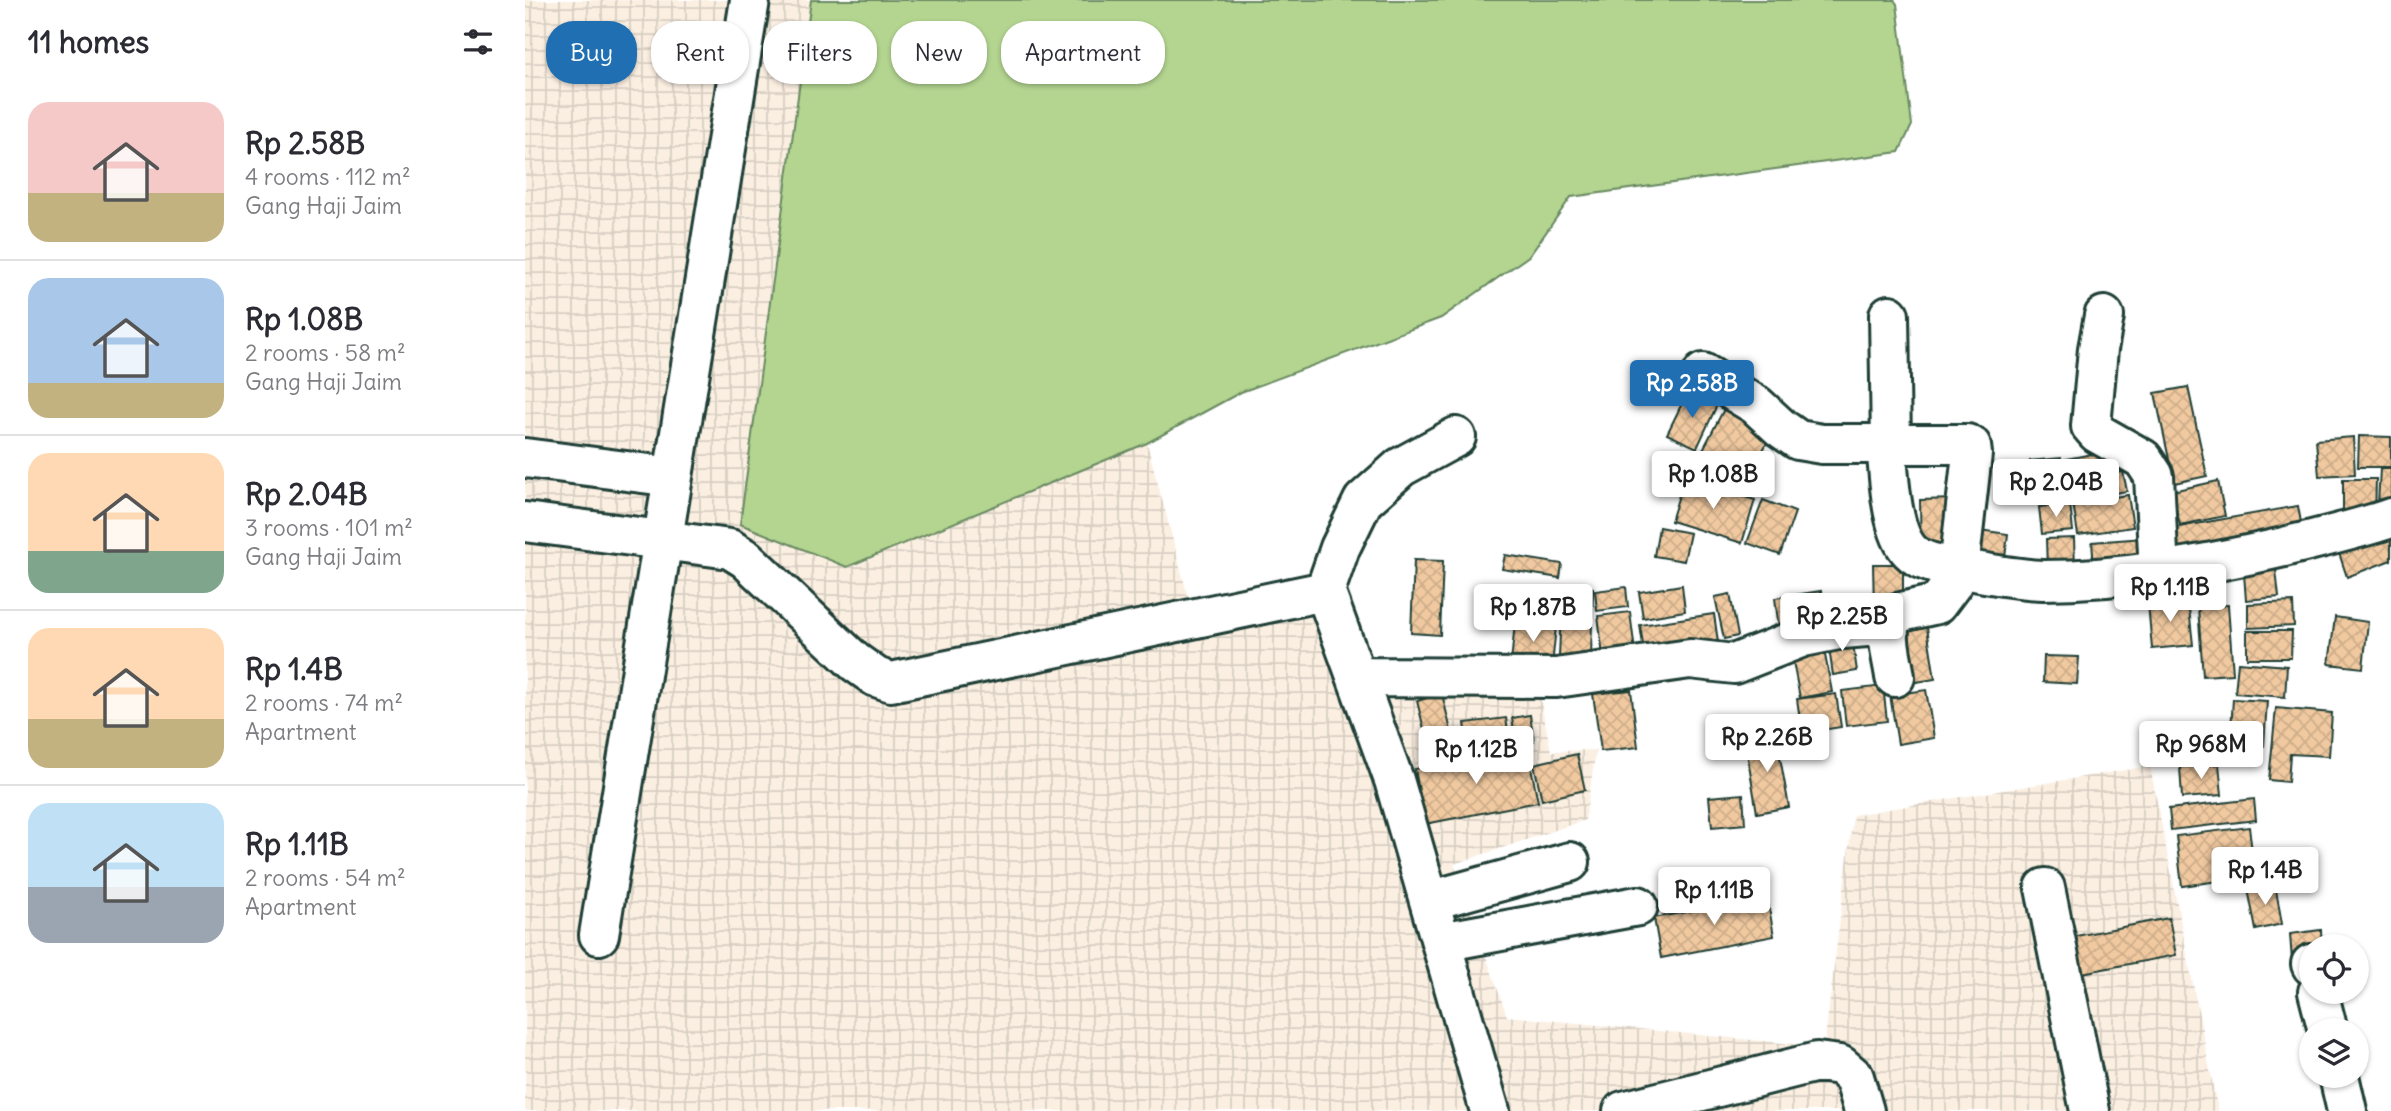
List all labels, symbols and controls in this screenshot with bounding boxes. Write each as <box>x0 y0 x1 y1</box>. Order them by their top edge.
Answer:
chip: Buy <box>546 21 637 84</box>
chip: Rent <box>651 21 749 84</box>
chip: Filters <box>763 21 877 84</box>
chip: New <box>891 21 987 84</box>
chip: Apartment <box>1001 21 1165 84</box>
text: 11 homes <box>28 23 149 61</box>
icon: filters <box>459 23 497 61</box>
text: Rp 2.58B <box>245 124 365 162</box>
icon: home <box>84 130 168 214</box>
text: 4 rooms · 112 m² <box>245 162 411 191</box>
text: Gang Haji Jaim <box>245 191 402 220</box>
text: Rp 1.08B <box>245 300 363 338</box>
icon: home <box>84 306 168 390</box>
text: 2 rooms · 58 m² <box>245 338 406 367</box>
pin: Rp 2.58B <box>1620 360 1764 420</box>
text: Gang Haji Jaim <box>245 367 402 396</box>
text: Rp 2.58B <box>1646 368 1738 397</box>
pin: Rp 1.08B <box>1641 452 1785 511</box>
text: Rp 1.08B <box>1668 459 1758 488</box>
pin: Rp 2.04B <box>1984 460 2128 519</box>
text: Rp 2.04B <box>2009 467 2103 496</box>
text: Rp 2.04B <box>245 475 368 513</box>
icon: home <box>84 481 168 565</box>
text: 3 rooms · 101 m² <box>245 513 413 542</box>
text: Gang Haji Jaim <box>245 542 402 571</box>
pin: Rp 1.11B <box>2098 564 2242 624</box>
text: Rp 1.11B <box>2130 572 2210 601</box>
pin: Rp 1.87B <box>1461 584 1605 644</box>
text: Rp 1.87B <box>1490 592 1576 621</box>
pin: Rp 2.25B <box>1770 594 1914 653</box>
text: Rp 2.25B <box>1796 601 1888 630</box>
text: Rp 1.4B <box>245 650 343 688</box>
icon: home <box>84 656 168 740</box>
text: 2 rooms · 74 m² <box>245 688 403 717</box>
pin: Rp 2.26B <box>1695 714 1839 774</box>
text: Apartment <box>245 717 357 746</box>
text: Rp 2.26B <box>1721 722 1813 751</box>
pin: Rp 968M <box>2136 722 2266 781</box>
pin: Rp 1.12B <box>1404 726 1548 786</box>
text: Rp 968M <box>2155 729 2247 758</box>
text: Rp 1.12B <box>1435 734 1517 763</box>
text: Rp 1.11B <box>245 825 349 863</box>
icon: home <box>84 831 168 915</box>
pin: Rp 1.4B <box>2200 848 2330 907</box>
text: Rp 1.4B <box>2227 855 2303 884</box>
text: 2 rooms · 54 m² <box>245 863 406 892</box>
pin: Rp 1.11B <box>1642 867 1786 927</box>
text: Rp 1.11B <box>1674 875 1754 904</box>
text: Apartment <box>245 892 357 921</box>
map controls <box>2299 934 2369 1088</box>
button: locate <box>2299 934 2369 1004</box>
button: layers <box>2299 1018 2369 1088</box>

